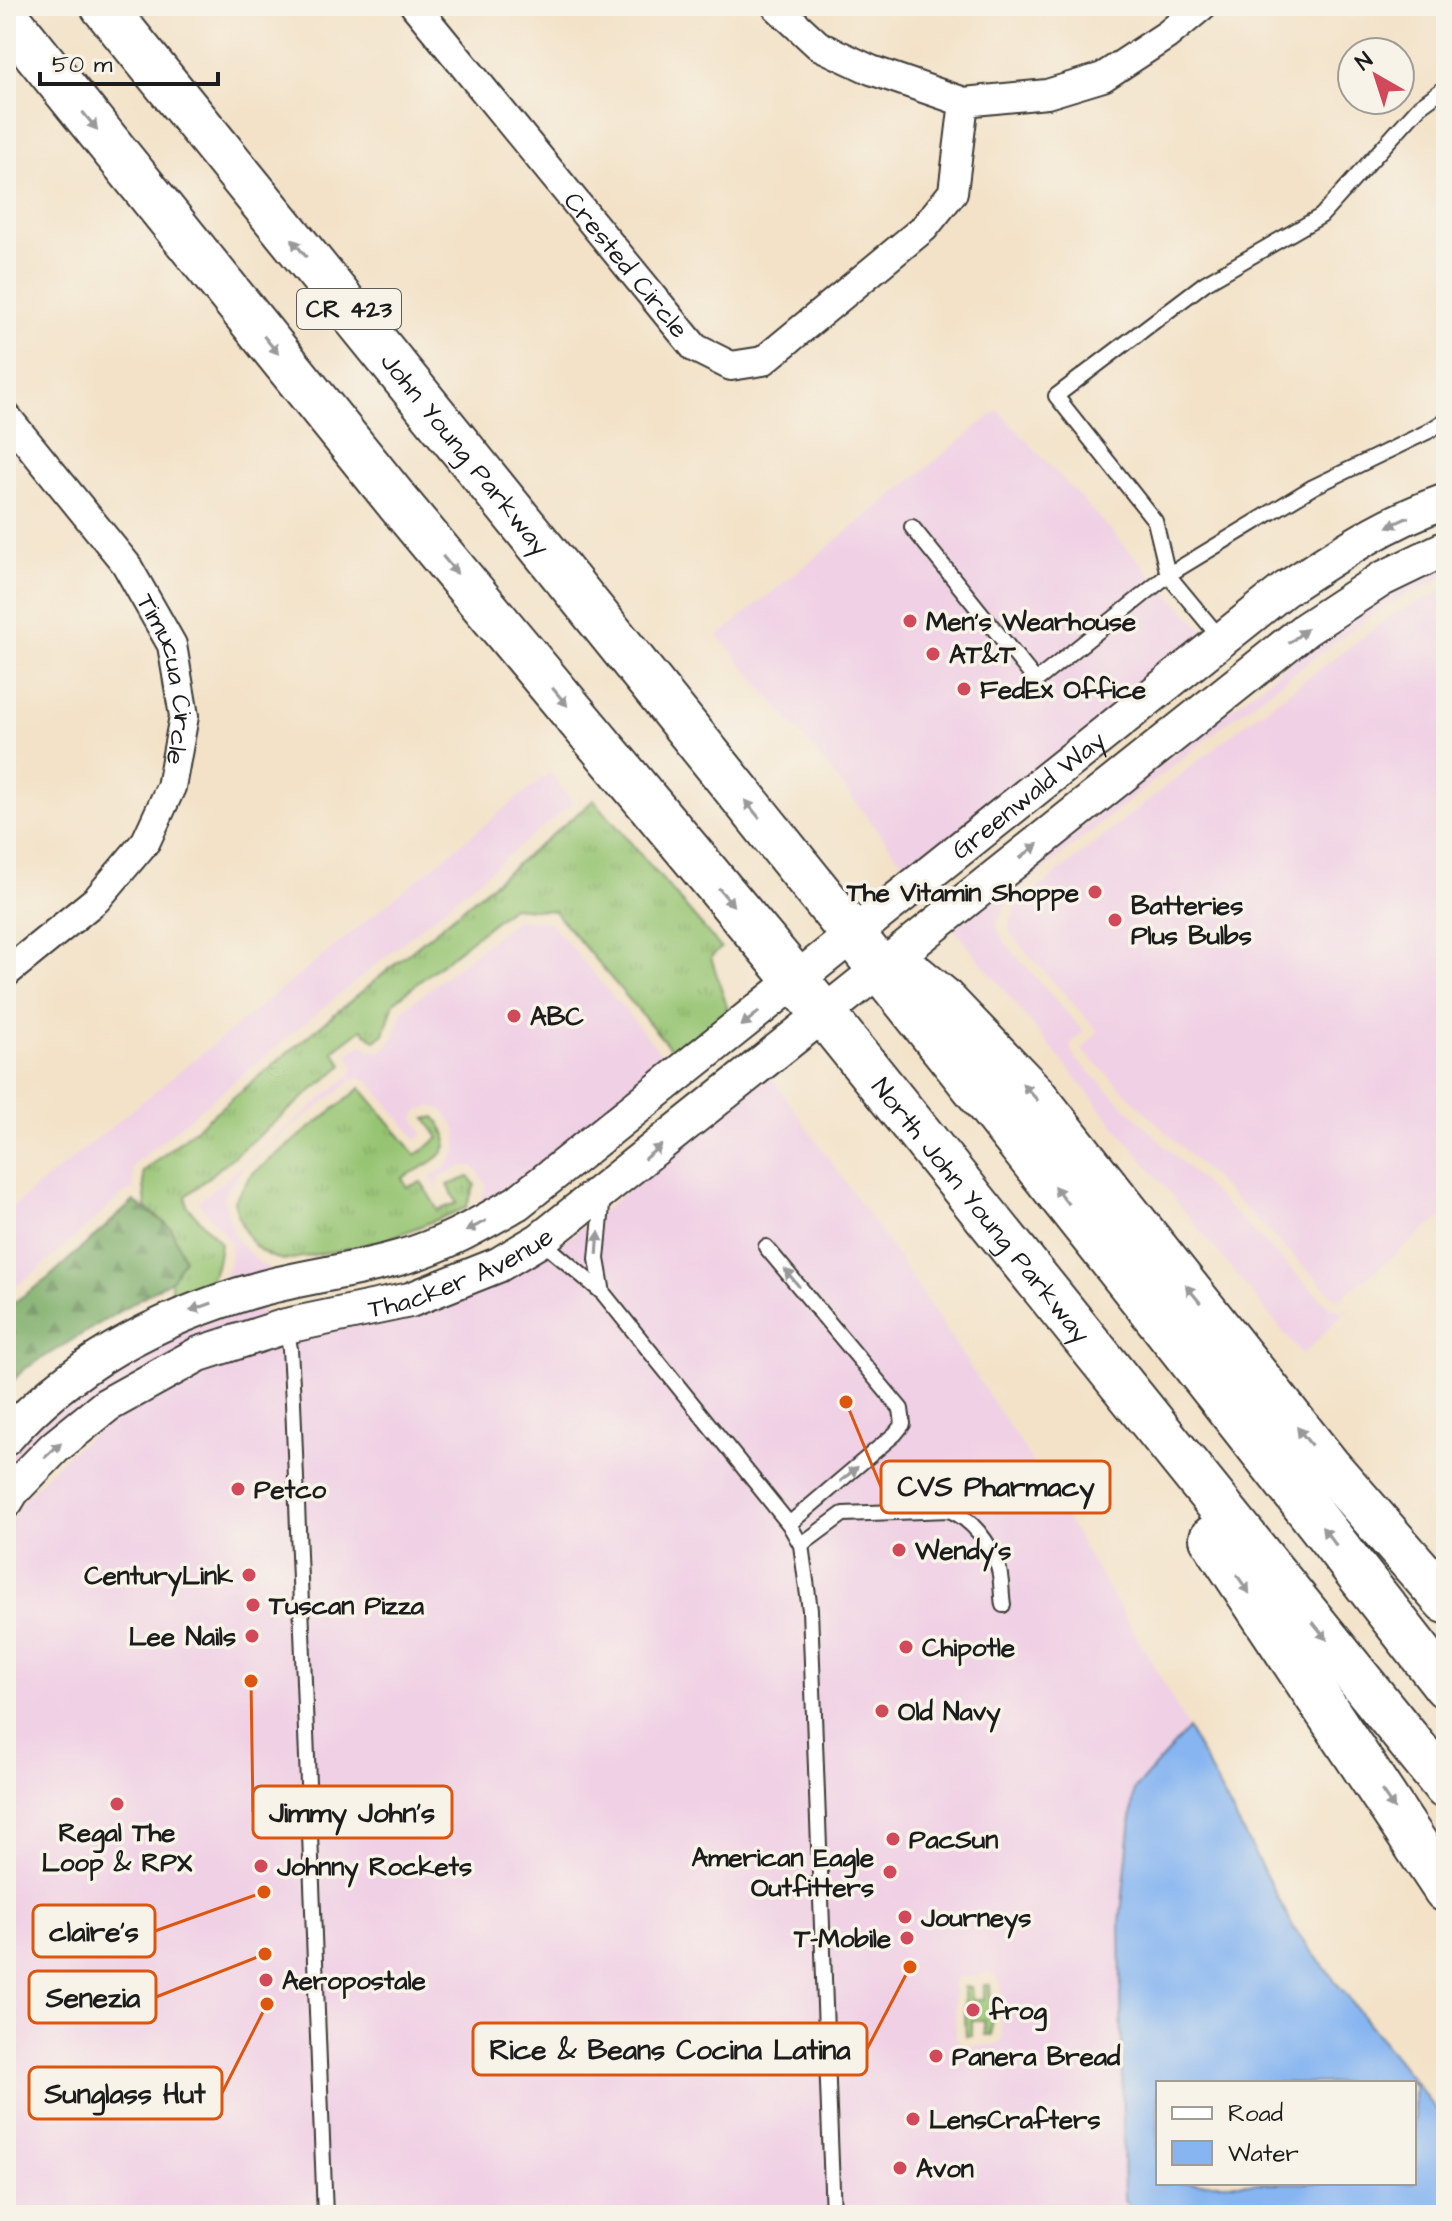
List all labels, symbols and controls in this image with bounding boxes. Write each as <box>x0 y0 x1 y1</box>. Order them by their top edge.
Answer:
scale bar <box>40 36 218 86</box>
north arrow <box>1336 36 1416 116</box>
text: N <box>1349 45 1380 78</box>
text: 50 m <box>52 48 113 82</box>
one-way arrow <box>81 110 98 130</box>
street label: Crested Circle <box>555 184 697 346</box>
one-way arrow <box>291 238 308 258</box>
road number: CR 423 <box>297 289 401 329</box>
one-way arrow <box>262 335 278 355</box>
street label: John Young Parkway <box>372 345 558 565</box>
one-way arrow <box>1386 515 1409 529</box>
one-way arrow <box>441 555 458 575</box>
street label: Timucua Circle <box>127 587 201 768</box>
place label: Men's Wearhouse <box>926 604 1136 640</box>
marker: Men's Wearhouse <box>901 612 919 630</box>
one-way arrow <box>1288 628 1308 644</box>
place label: AT&T <box>949 637 1016 673</box>
marker: AT&T <box>924 645 942 663</box>
place label: FedEx Office <box>980 672 1146 708</box>
marker: FedEx Office <box>955 680 973 698</box>
one-way arrow <box>551 687 568 707</box>
street label: Greenwald Way <box>944 723 1114 868</box>
one-way arrow <box>744 799 761 819</box>
one-way arrow <box>1019 843 1039 860</box>
place label: The Vitamin Shoppe <box>846 875 1079 911</box>
marker: The Vitamin Shoppe <box>1086 883 1104 901</box>
one-way arrow <box>717 887 734 907</box>
place label: Batteries Plus Bulbs <box>1131 888 1252 954</box>
marker: Batteries Plus Bulbs <box>1106 911 1124 929</box>
place label: ABC <box>530 999 584 1035</box>
marker: ABC <box>505 1007 523 1025</box>
one-way arrow <box>740 1010 760 1027</box>
street label: North John Young Parkway <box>863 1071 1099 1352</box>
one-way arrow <box>1021 1082 1039 1102</box>
one-way arrow <box>643 1144 663 1161</box>
one-way arrow <box>1053 1185 1069 1205</box>
one-way arrow <box>465 1218 487 1232</box>
street label: Thacker Avenue <box>365 1219 561 1327</box>
one-way arrow <box>592 1230 605 1255</box>
one-way arrow <box>784 1268 801 1288</box>
one-way arrow <box>1185 1284 1202 1304</box>
one-way arrow <box>189 1302 213 1314</box>
one-way arrow <box>1297 1425 1313 1446</box>
one-way arrow <box>43 1441 62 1459</box>
callout: CVS Pharmacy <box>881 1461 1110 1513</box>
one-way arrow <box>838 1466 858 1483</box>
text: CVS Pharmacy <box>897 1468 1095 1510</box>
place label: Petco <box>254 1472 327 1508</box>
marker: Petco <box>229 1480 247 1498</box>
one-way arrow <box>1322 1526 1338 1546</box>
place label: Wendy's <box>914 1533 1011 1572</box>
marker: Wendy's <box>890 1541 908 1559</box>
place label: CenturyLink <box>84 1558 234 1597</box>
marker: CenturyLink <box>240 1566 258 1584</box>
one-way arrow <box>1235 1574 1250 1595</box>
place label: Tuscan Pizza <box>268 1588 425 1624</box>
marker: Tuscan Pizza <box>244 1596 262 1614</box>
place label: Lee Nails <box>129 1619 236 1655</box>
one-way arrow <box>1312 1621 1328 1641</box>
marker: Lee Nails <box>243 1627 261 1645</box>
place label: Chipotle <box>922 1630 1015 1666</box>
marker: Chipotle <box>897 1638 915 1656</box>
place label: Old Navy <box>898 1694 1001 1733</box>
marker: Old Navy <box>873 1702 891 1720</box>
callout: Jimmy John's <box>253 1786 452 1838</box>
one-way arrow <box>1380 1790 1395 1811</box>
text: Jimmy John's <box>268 1794 435 1836</box>
marker: Regal The Loop & RPX <box>108 1795 126 1813</box>
place label: Regal The Loop & RPX <box>42 1815 193 1881</box>
place label: PacSun <box>909 1822 998 1858</box>
marker: PacSun <box>884 1830 902 1848</box>
place label: American Eagle Outfitters <box>691 1840 874 1906</box>
place label: Johnny Rockets <box>276 1849 472 1888</box>
marker: Johnny Rockets <box>252 1857 270 1875</box>
marker: American Eagle Outfitters <box>881 1863 899 1881</box>
place label: Journeys <box>920 1900 1031 1939</box>
callout: claire's <box>33 1905 155 1957</box>
marker: Journeys <box>896 1908 914 1926</box>
text: claire's <box>49 1913 139 1952</box>
place label: T-Mobile <box>793 1921 891 1957</box>
marker: T-Mobile <box>898 1929 916 1947</box>
place label: Aeropostale <box>282 1963 426 1999</box>
callout: Senezia <box>29 1971 156 2023</box>
marker: Aeropostale <box>257 1971 275 1989</box>
text: Senezia <box>45 1979 141 2018</box>
place label: frog <box>988 1993 1047 2032</box>
marker: frog <box>964 2001 982 2019</box>
callout: Rice & Beans Cocina Latina <box>473 2023 867 2075</box>
text: Rice & Beans Cocina Latina <box>489 2031 851 2070</box>
place label: Panera Bread <box>952 2039 1121 2075</box>
marker: Panera Bread <box>927 2047 945 2065</box>
callout: Sunglass Hut <box>29 2067 222 2119</box>
text: Sunglass Hut <box>43 2075 206 2116</box>
legend <box>1156 2081 1416 2185</box>
text: Road <box>1228 2097 1283 2131</box>
place label: LensCrafters <box>929 2102 1101 2138</box>
marker: LensCrafters <box>904 2110 922 2128</box>
text: Water <box>1228 2137 1299 2171</box>
place label: Avon <box>916 2151 974 2187</box>
marker: Avon <box>891 2159 909 2177</box>

